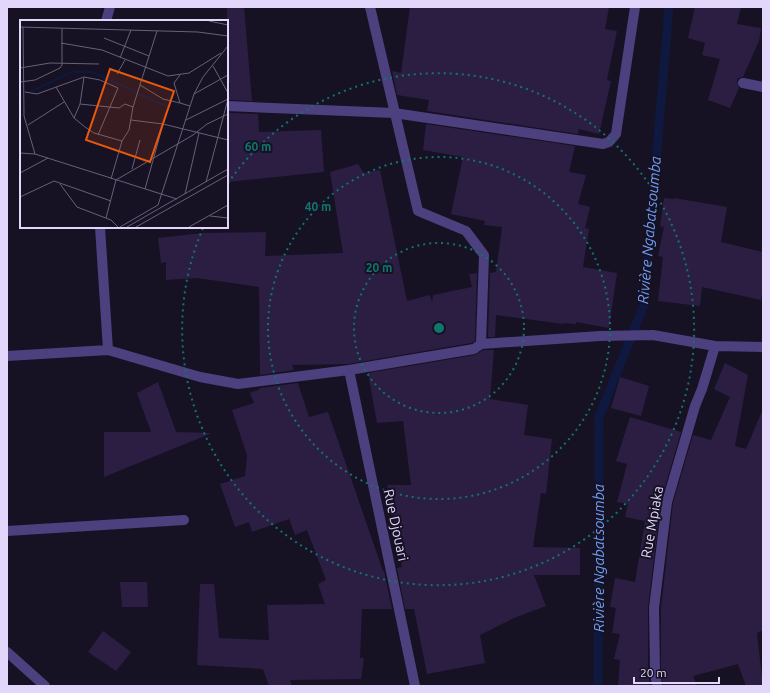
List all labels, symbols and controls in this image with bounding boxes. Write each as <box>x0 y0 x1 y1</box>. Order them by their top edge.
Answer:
inset map <box>20 20 228 228</box>
text: 60 m <box>245 140 271 153</box>
water label: Rivière Ngabatsoumba <box>634 155 664 305</box>
text: 40 m <box>305 200 331 213</box>
text: 20 m <box>366 261 392 274</box>
centre of rings <box>432 321 446 335</box>
water label: Rivière Ngabatsoumba <box>590 484 607 632</box>
street label: Rue Mpiaka <box>638 485 666 559</box>
street label: Rue Djouari <box>381 488 411 562</box>
scale bar <box>634 659 719 685</box>
text: 20 m <box>640 666 667 679</box>

